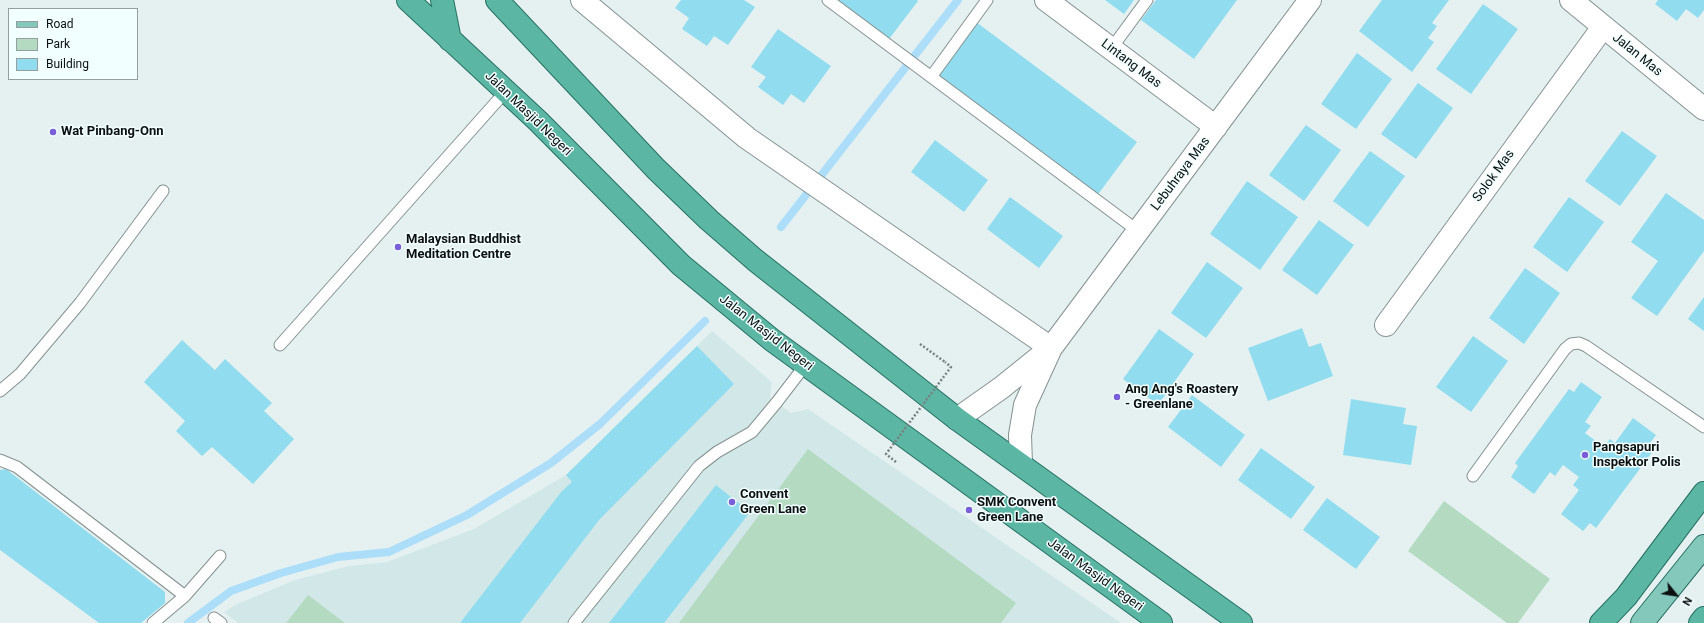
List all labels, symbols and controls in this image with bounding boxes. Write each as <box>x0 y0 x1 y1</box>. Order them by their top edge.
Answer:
legend <box>8 8 138 80</box>
text: Road <box>46 17 74 31</box>
street label: Jalan Mas <box>1609 30 1665 80</box>
street label: Lintang Mas <box>1098 36 1164 92</box>
text: Park <box>46 37 70 51</box>
text: Building <box>46 57 89 71</box>
street label: Jalan Masjid Negeri <box>481 69 575 159</box>
place label: Wat Pinbang-Onn <box>61 124 164 140</box>
marker: Wat Pinbang-Onn <box>48 127 58 137</box>
street label: Lebuhraya Mas <box>1148 134 1214 214</box>
street label: Solok Mas <box>1470 147 1518 205</box>
place label: Malaysian Buddhist Meditation Centre <box>406 232 521 263</box>
marker: Malaysian Buddhist Meditation Centre <box>393 242 403 252</box>
street label: Jalan Masjid Negeri <box>716 292 816 374</box>
place label: Ang Ang's Roastery - Greenlane <box>1125 382 1238 413</box>
marker: Ang Ang's Roastery - Greenlane <box>1112 392 1122 402</box>
place label: Pangsapuri Inspektor Polis <box>1593 440 1681 471</box>
marker: Pangsapuri Inspektor Polis <box>1580 450 1590 460</box>
place label: Convent Green Lane <box>740 487 806 518</box>
place label: SMK Convent Green Lane <box>977 495 1056 526</box>
marker: Convent Green Lane <box>727 497 737 507</box>
marker: SMK Convent Green Lane <box>964 505 974 515</box>
street label: Jalan Masjid Negeri <box>1044 535 1146 615</box>
north arrow <box>1656 575 1696 615</box>
text: N <box>1679 595 1694 608</box>

